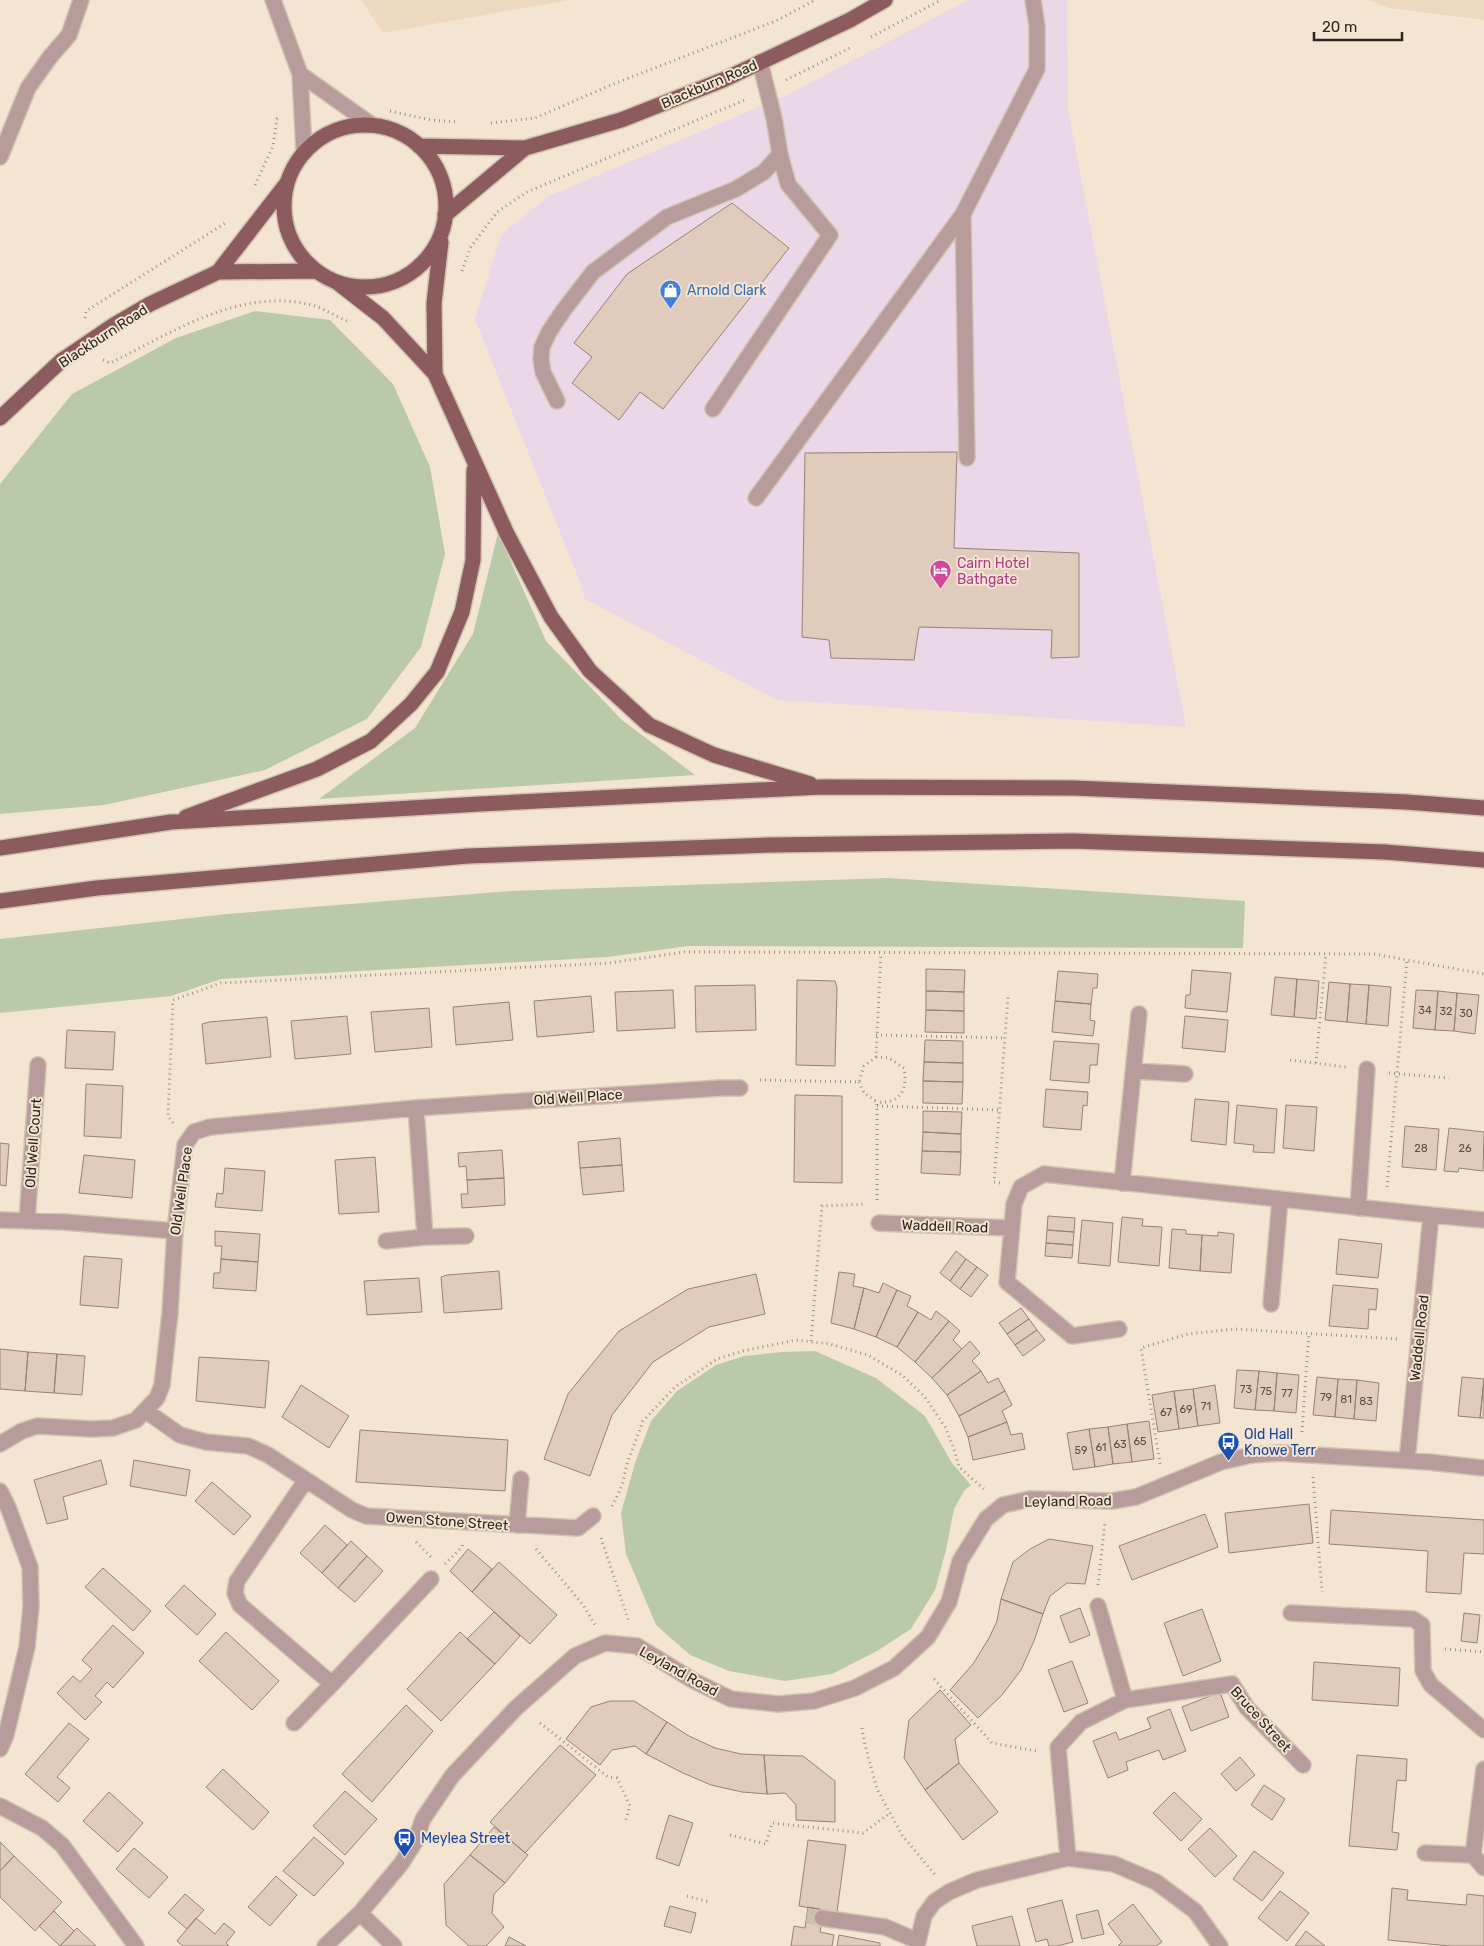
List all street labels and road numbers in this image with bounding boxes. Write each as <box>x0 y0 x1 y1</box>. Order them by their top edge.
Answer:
street label: Blackburn Road <box>659 57 760 112</box>
street label: Blackburn Road <box>56 301 151 371</box>
street label: Old Well Place <box>533 1086 623 1109</box>
street label: Old Well Court <box>22 1097 45 1189</box>
street label: Old Well Place <box>167 1146 196 1236</box>
street label: Waddell Road <box>901 1216 989 1237</box>
street label: Waddell Road <box>1407 1294 1432 1382</box>
street label: Leyland Road <box>1024 1492 1112 1511</box>
street label: Owen Stone Street <box>385 1509 509 1534</box>
street label: Leyland Road <box>636 1643 721 1700</box>
street label: Bruce Street <box>1227 1683 1295 1756</box>

